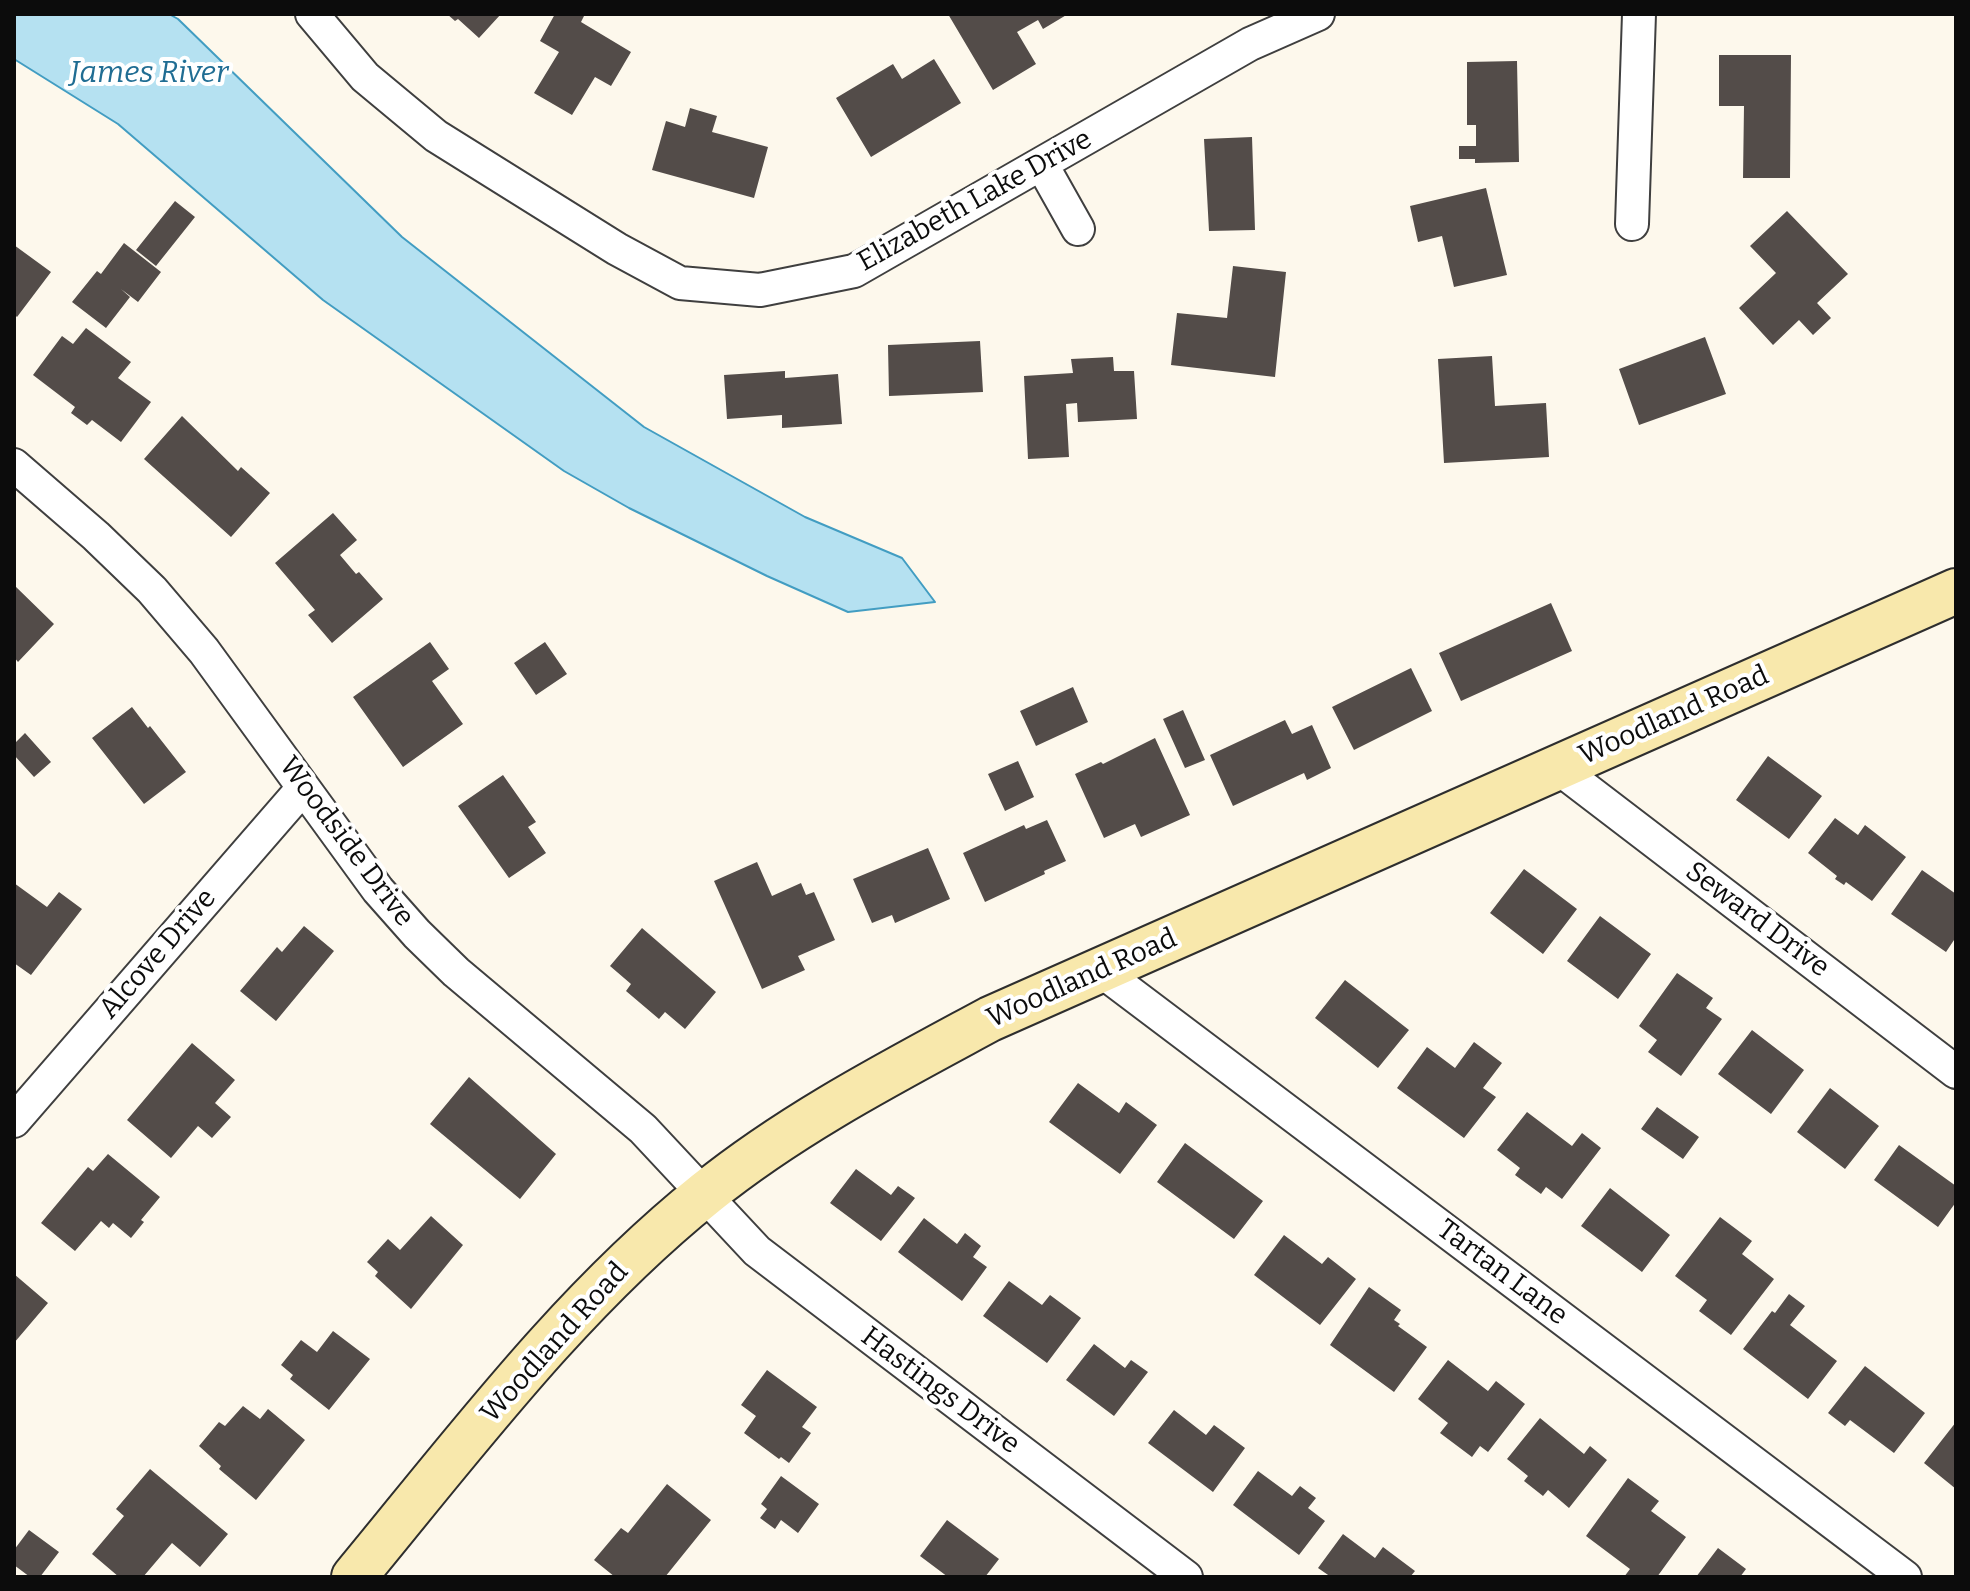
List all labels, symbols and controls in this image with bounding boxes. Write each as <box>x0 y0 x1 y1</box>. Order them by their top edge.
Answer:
water label: James River <box>70 56 228 92</box>
street label: Elizabeth Lake Drive <box>852 123 1098 279</box>
street label: Woodland Road <box>1574 659 1774 773</box>
street label: Woodside Drive <box>271 751 421 933</box>
street label: Seward Drive <box>1678 855 1836 985</box>
street label: Alcove Drive <box>92 882 224 1026</box>
street label: Woodland Road <box>982 922 1182 1036</box>
street label: Tartan Lane <box>1430 1213 1574 1333</box>
street label: Woodland Road <box>474 1256 636 1430</box>
street label: Hastings Drive <box>854 1320 1026 1462</box>

